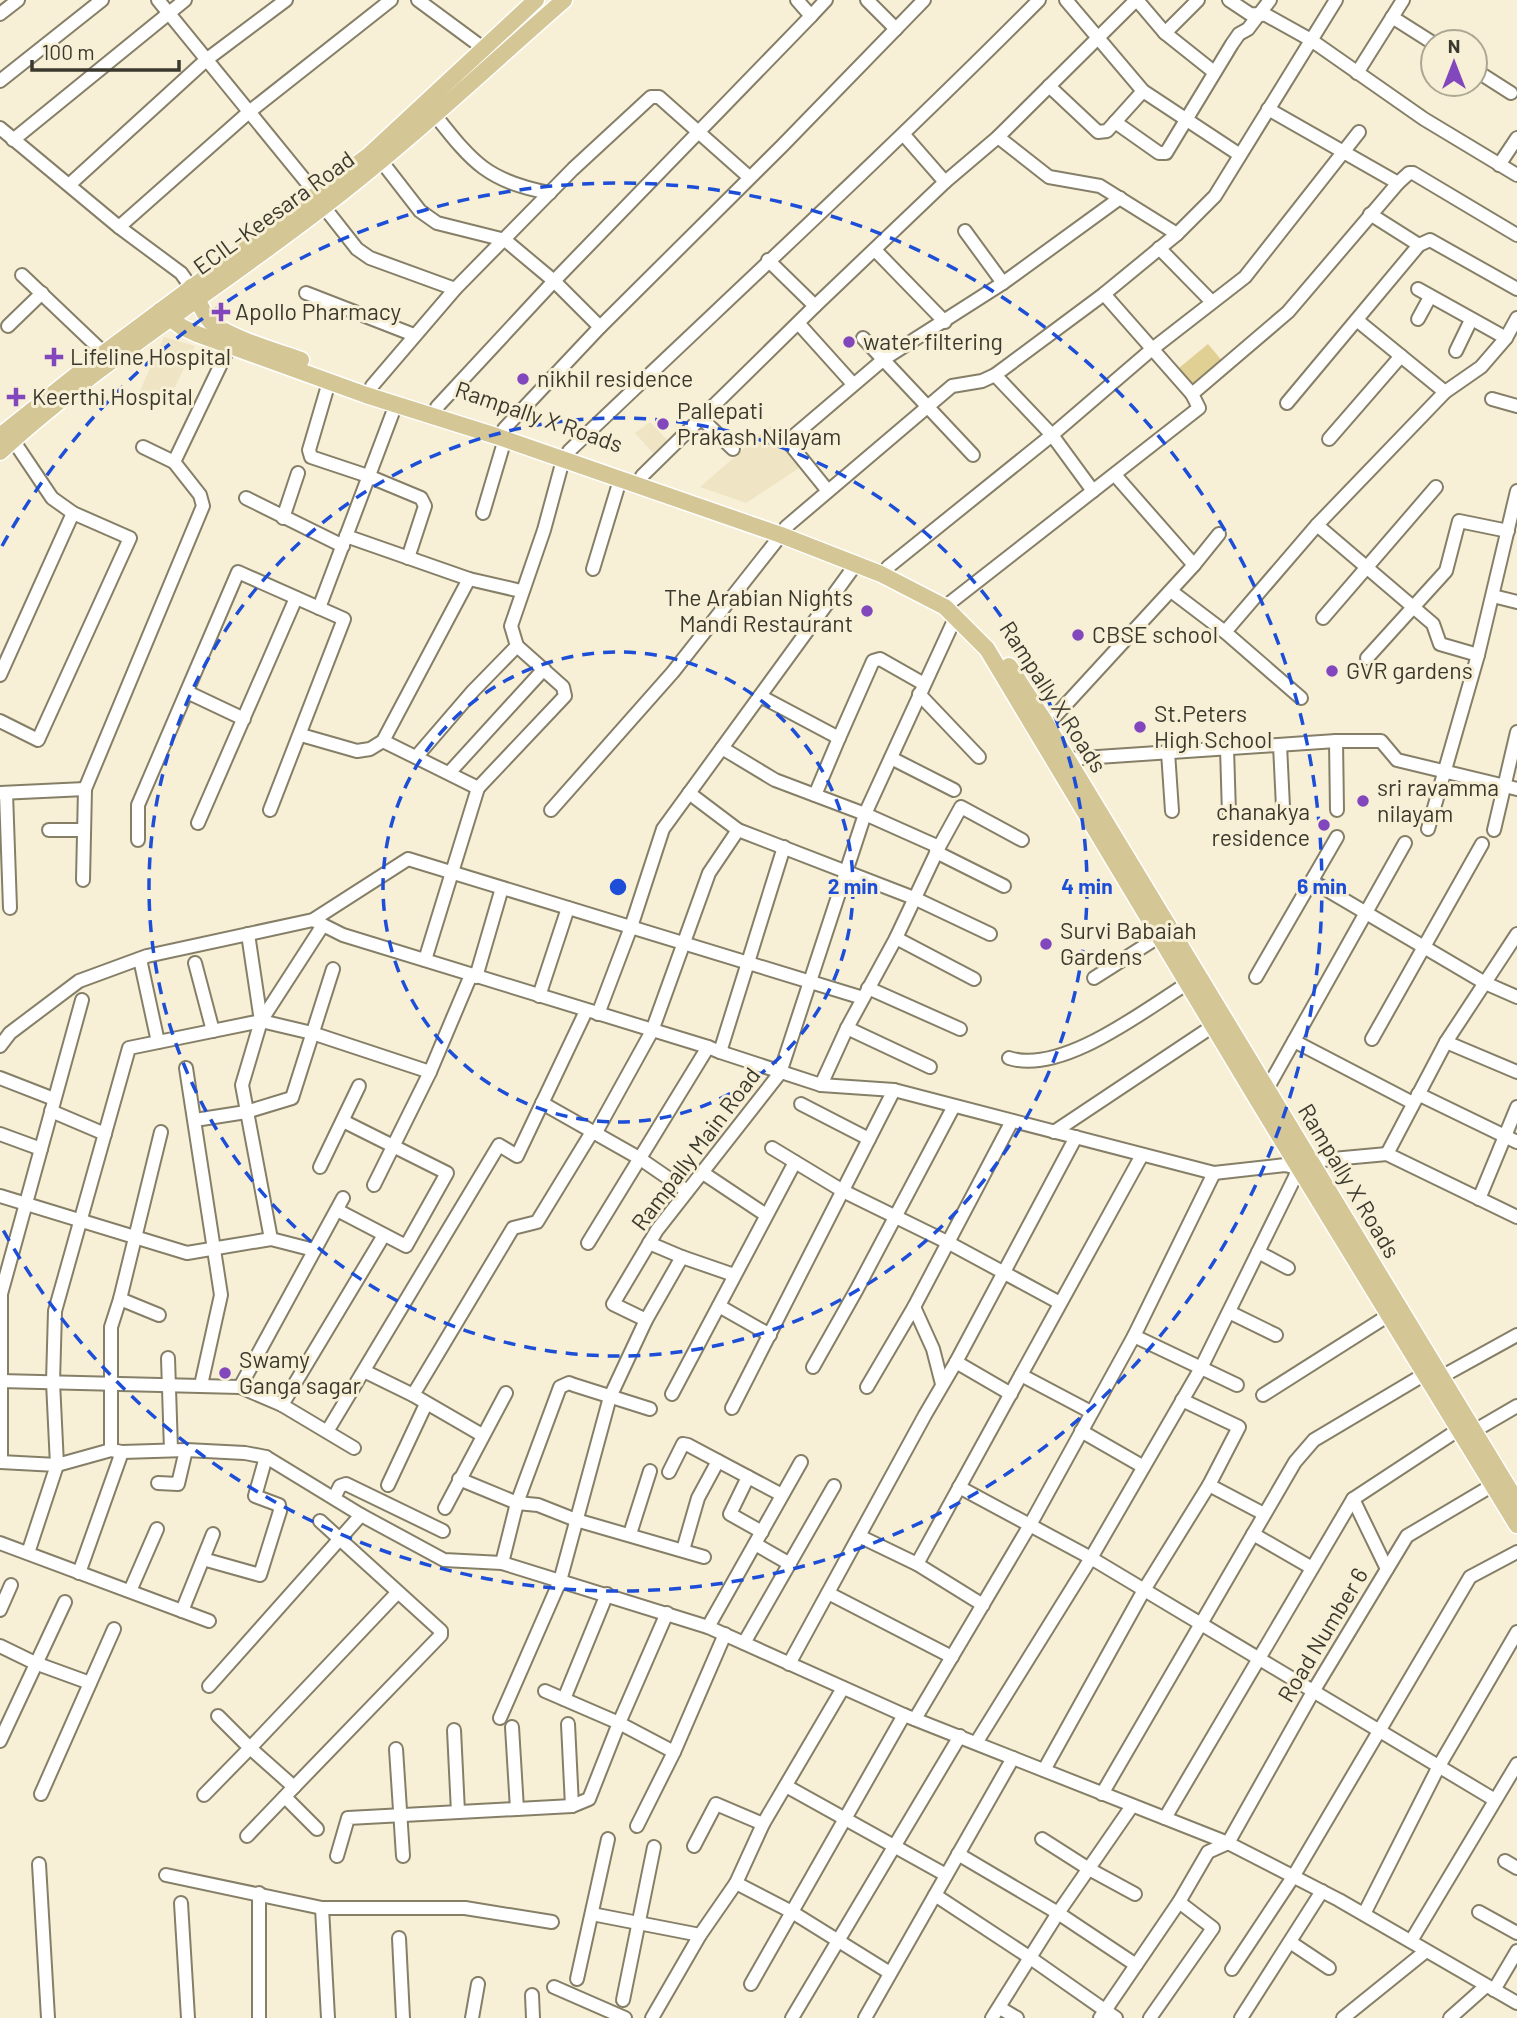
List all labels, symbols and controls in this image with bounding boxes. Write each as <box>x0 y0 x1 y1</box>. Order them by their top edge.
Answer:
scale bar <box>32 28 178 72</box>
north arrow <box>1419 28 1489 98</box>
text: N <box>1448 34 1460 57</box>
text: 100 m <box>42 39 95 64</box>
street label: ECIL-Keesara Road <box>187 144 359 280</box>
place label: Apollo Pharmacy <box>235 297 402 325</box>
marker: Apollo Pharmacy <box>213 304 229 320</box>
place label: water filtering <box>863 327 1003 355</box>
marker: water filtering <box>841 334 857 350</box>
place label: Lifeline Hospital <box>70 342 231 370</box>
marker: Lifeline Hospital <box>44 347 64 367</box>
place label: nikhil residence <box>537 364 693 392</box>
marker: nikhil residence <box>515 371 531 387</box>
street label: Rampally X Roads <box>452 374 627 458</box>
place label: Keerthi Hospital <box>32 382 193 410</box>
marker: Keerthi Hospital <box>6 387 26 407</box>
place label: Pallepati Prakash Nilayam <box>677 396 841 450</box>
marker: Pallepati Prakash Nilayam <box>655 416 671 432</box>
place label: The Arabian Nights Mandi Restaurant <box>664 583 853 637</box>
marker: The Arabian Nights Mandi Restaurant <box>859 603 875 619</box>
street label: Rampally X Roads <box>994 615 1113 778</box>
place label: CBSE school <box>1092 620 1218 648</box>
marker: CBSE school <box>1070 627 1086 643</box>
place label: GVR gardens <box>1346 656 1473 684</box>
marker: GVR gardens <box>1324 663 1340 679</box>
place label: St.Peters High School <box>1154 699 1272 753</box>
marker: St.Peters High School <box>1132 719 1148 735</box>
place label: sri ravamma nilayam <box>1377 773 1499 827</box>
marker: sri ravamma nilayam <box>1355 793 1371 809</box>
place label: chanakya residence <box>1212 797 1310 851</box>
marker: chanakya residence <box>1316 817 1332 833</box>
text: 2 min <box>828 873 878 898</box>
text: 4 min <box>1061 873 1113 898</box>
text: 6 min <box>1297 873 1347 898</box>
centre of rings <box>606 875 630 899</box>
place label: Survi Babaiah Gardens <box>1060 916 1197 970</box>
marker: Survi Babaiah Gardens <box>1038 936 1054 952</box>
street label: Rampally Main Road <box>625 1061 766 1235</box>
street label: Rampally X Roads <box>1293 1098 1407 1263</box>
place label: Swamy Ganga sagar <box>239 1345 362 1399</box>
marker: Swamy Ganga sagar <box>217 1365 233 1381</box>
street label: Road Number 6 <box>1271 1562 1373 1707</box>

